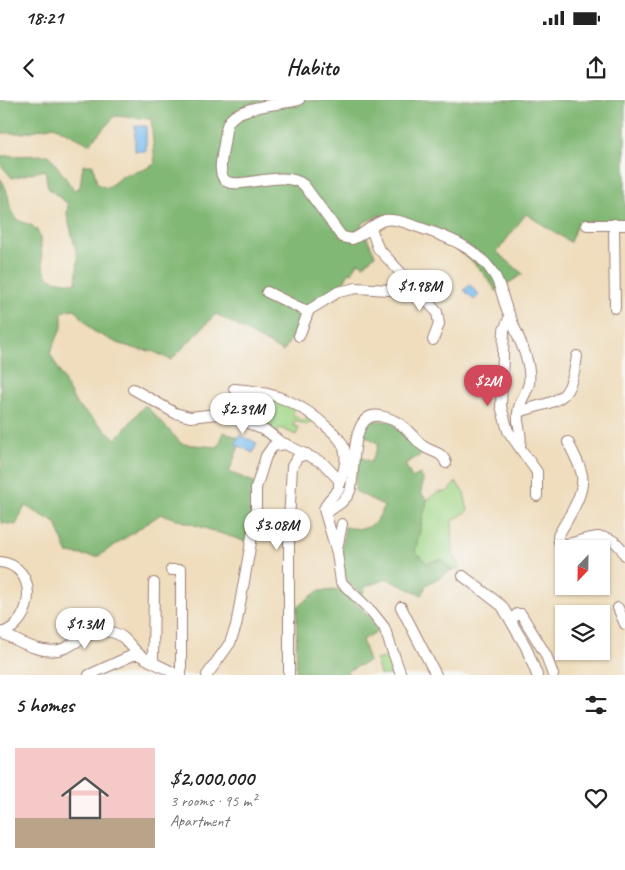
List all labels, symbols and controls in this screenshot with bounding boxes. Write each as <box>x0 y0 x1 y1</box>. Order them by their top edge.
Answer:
text: 18:21 <box>25 6 63 30</box>
icon: back <box>15 54 43 82</box>
text: Habito <box>287 54 338 82</box>
icon: share <box>582 54 610 82</box>
pin: $1.98M <box>379 270 461 312</box>
text: $1.98M <box>398 276 442 296</box>
pin: $2M <box>464 364 512 407</box>
text: $2M <box>475 371 501 391</box>
pin: $2.39M <box>202 392 284 435</box>
text: $2.39M <box>221 399 265 419</box>
pin: $3.08M <box>236 508 318 551</box>
text: $3.08M <box>255 515 299 535</box>
north arrow <box>555 540 610 595</box>
map controls <box>555 540 610 660</box>
button: layers <box>555 605 610 660</box>
pin: $1.3M <box>50 608 120 650</box>
text: $1.3M <box>67 614 103 634</box>
icon: filters <box>582 691 610 719</box>
text: 5 homes <box>15 692 74 718</box>
text: $2,000,000 <box>170 765 254 791</box>
icon: home <box>55 768 115 828</box>
icon: heart <box>582 784 610 812</box>
text: 3 rooms · 95 m² <box>170 791 256 811</box>
text: Apartment <box>170 811 229 831</box>

